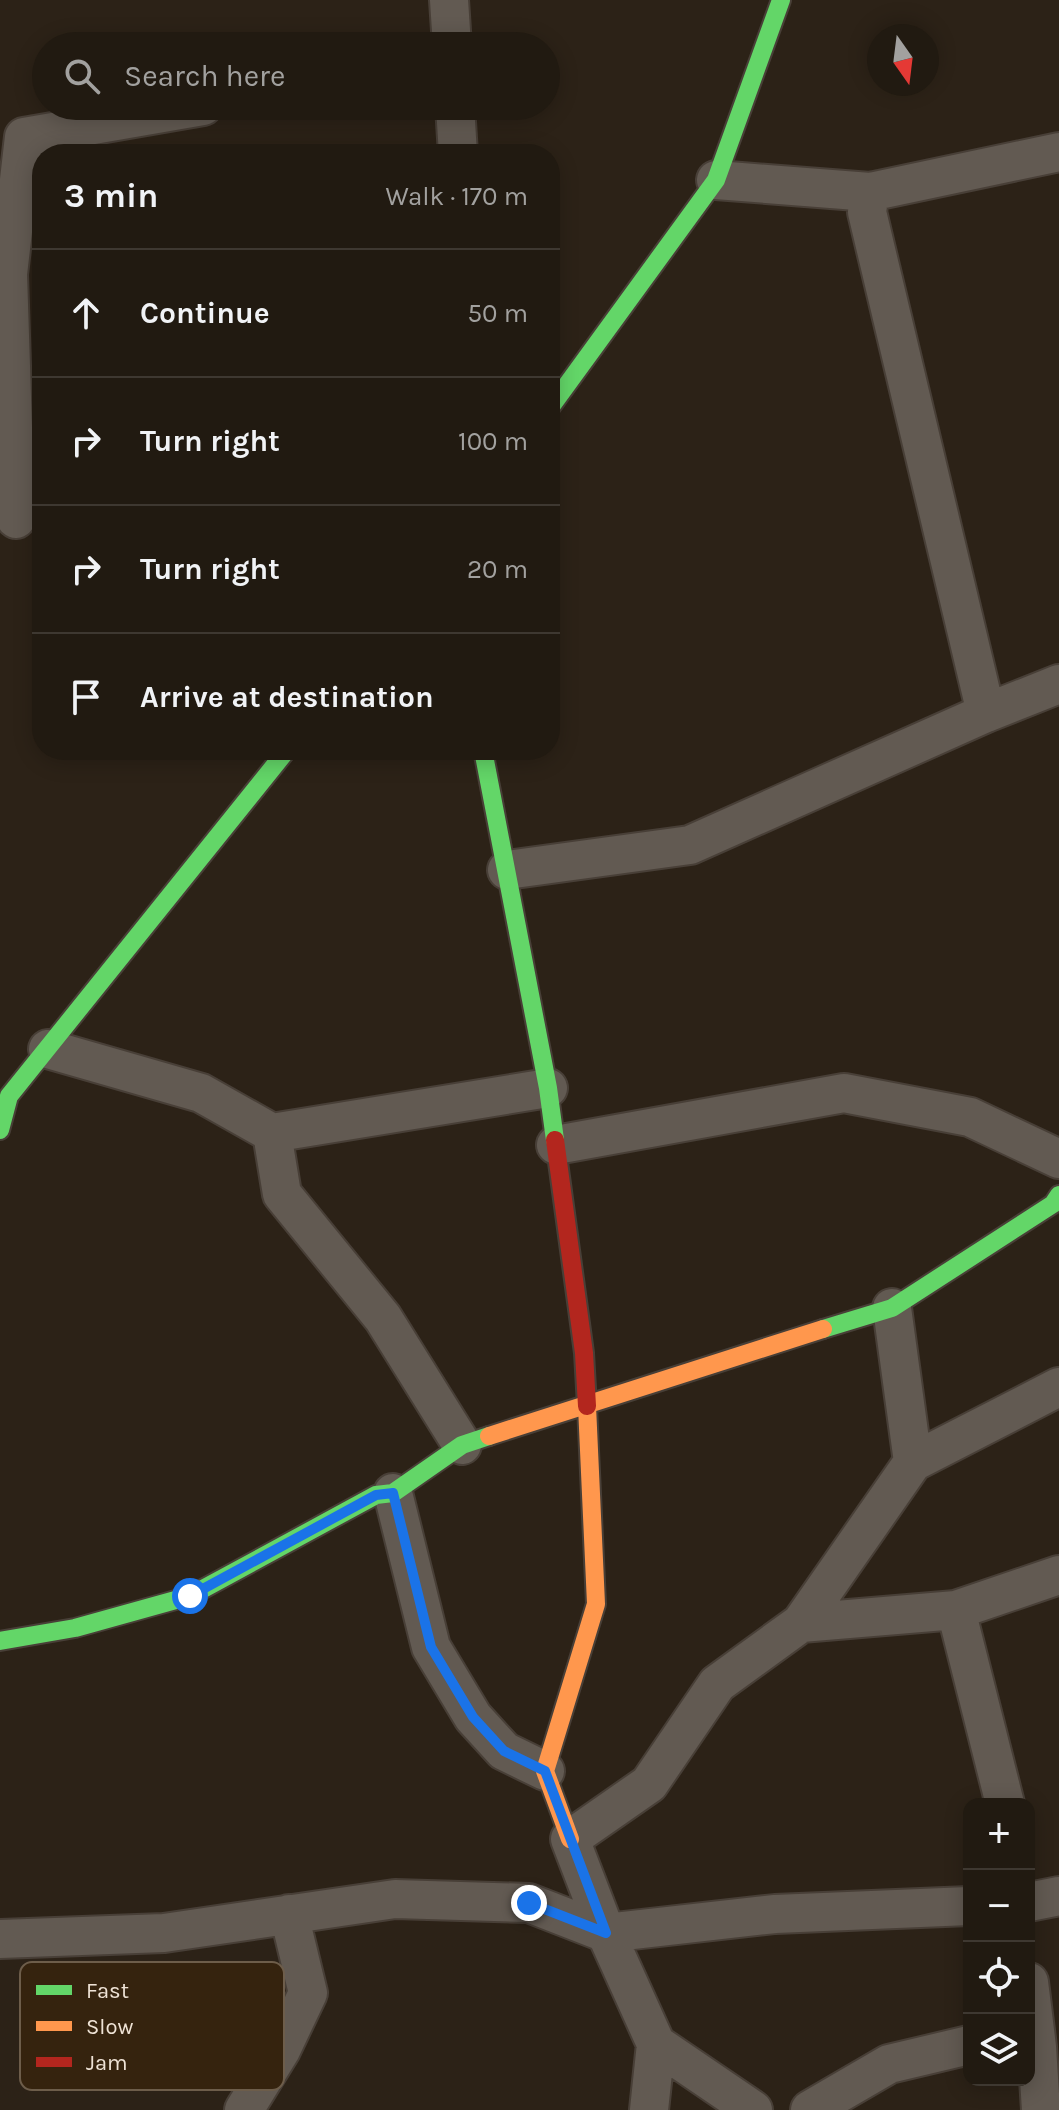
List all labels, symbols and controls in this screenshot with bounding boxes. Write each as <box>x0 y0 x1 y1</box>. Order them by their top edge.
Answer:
north arrow <box>867 24 939 96</box>
search box <box>32 32 560 120</box>
icon: search <box>60 54 104 98</box>
text: Search here <box>124 58 285 94</box>
text: 3 min <box>64 176 158 216</box>
text: Walk · 170 m <box>386 181 528 212</box>
icon: ahead <box>64 291 108 335</box>
text: Continue <box>140 295 270 331</box>
text: 50 m <box>467 298 528 329</box>
icon: right <box>64 419 108 463</box>
text: Turn right <box>140 423 280 459</box>
text: 100 m <box>458 426 528 457</box>
icon: right <box>64 547 108 591</box>
text: Turn right <box>140 551 280 587</box>
text: 20 m <box>467 554 528 585</box>
icon: arrive <box>64 675 108 719</box>
text: Arrive at destination <box>140 679 434 715</box>
route start <box>172 1578 208 1614</box>
map controls <box>963 1798 1035 2086</box>
button: + <box>963 1798 1035 1870</box>
button: − <box>963 1870 1035 1942</box>
route end <box>511 1885 547 1921</box>
button: locate <box>963 1942 1035 2014</box>
legend <box>20 1962 284 2090</box>
text: Fast <box>86 1978 129 2004</box>
text: Slow <box>86 2014 133 2040</box>
button: layers <box>963 2014 1035 2086</box>
text: Jam <box>86 2050 128 2076</box>

